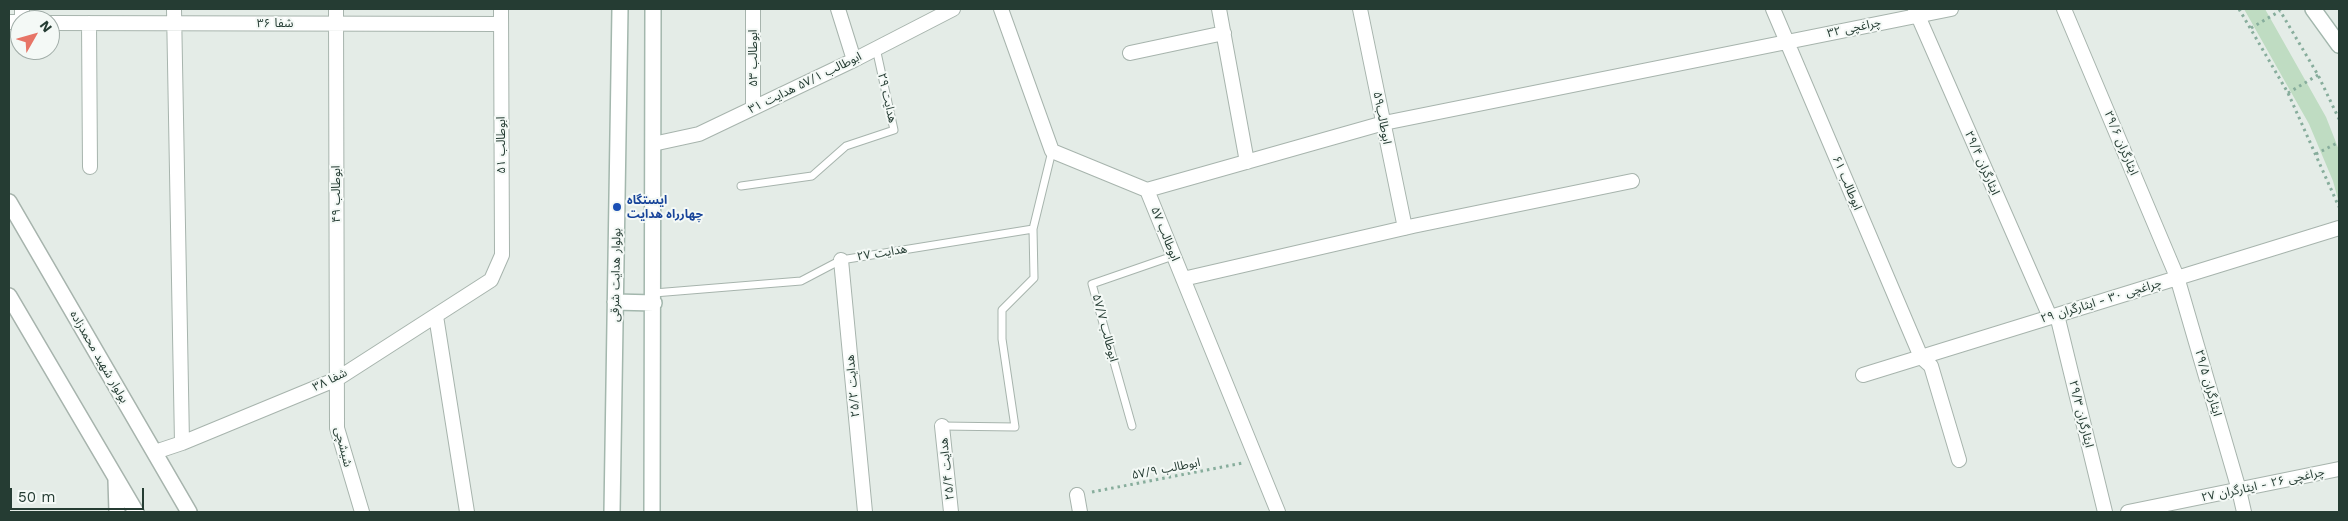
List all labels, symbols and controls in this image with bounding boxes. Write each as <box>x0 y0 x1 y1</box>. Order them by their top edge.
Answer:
north arrow <box>10 10 60 60</box>
street label: چراغچی ۳۲ <box>1826 15 1882 41</box>
street label: شفا ۳۶ <box>257 16 293 30</box>
text: N <box>37 17 56 35</box>
street label: ابوطالب ۵۳ <box>746 29 760 87</box>
street label: ابوطالب ۵۷/۱ هدایت ۳۱ <box>746 49 864 117</box>
street label: هدایت ۲۹ <box>874 72 900 124</box>
street label: ابوطالب۵۹ <box>1370 90 1394 146</box>
street label: ایثارگران ۲۹/۶ <box>2101 109 2141 177</box>
street label: ابوطالب ۵۱ <box>494 116 508 174</box>
street label: ایثارگران ۲۹/۴ <box>1961 129 2003 197</box>
street label: ابوطالب ۶۱ <box>1829 154 1865 212</box>
street label: ابوطالب ۴۹ <box>329 165 343 223</box>
place label: ایستگاه چهارراه هدایت <box>627 193 703 221</box>
marker: ایستگاه چهارراه هدایت <box>611 201 623 213</box>
street label: ابوطالب ۵۷ <box>1148 205 1182 263</box>
street label: بولوار هدایت شرقی <box>608 228 624 322</box>
street label: هدایت ۲۷ <box>856 242 908 264</box>
street label: چراغچی ۳۰ - ایثارگران ۲۹ <box>2039 276 2163 326</box>
street label: ابوطالب ۵۷/۷ <box>1089 293 1121 363</box>
street label: بولوار شهید محمدزاده <box>67 308 131 406</box>
street label: ایثارگران ۲۹/۵ <box>2192 348 2224 418</box>
street label: هدایت ۲۵/۲ <box>843 354 863 418</box>
street label: شفا ۳۸ <box>310 365 350 395</box>
street label: ایثارگران ۲۹/۳ <box>2066 379 2096 449</box>
street label: شیشچی <box>331 426 355 468</box>
street label: هدایت ۲۵/۴ <box>937 437 957 501</box>
street label: ابوطالب ۵۷/۹ <box>1131 455 1201 483</box>
street label: چراغچی ۲۶ - ایثارگران ۲۷ <box>2200 465 2326 505</box>
scale bar <box>12 478 146 510</box>
text: 50 m <box>18 488 55 506</box>

